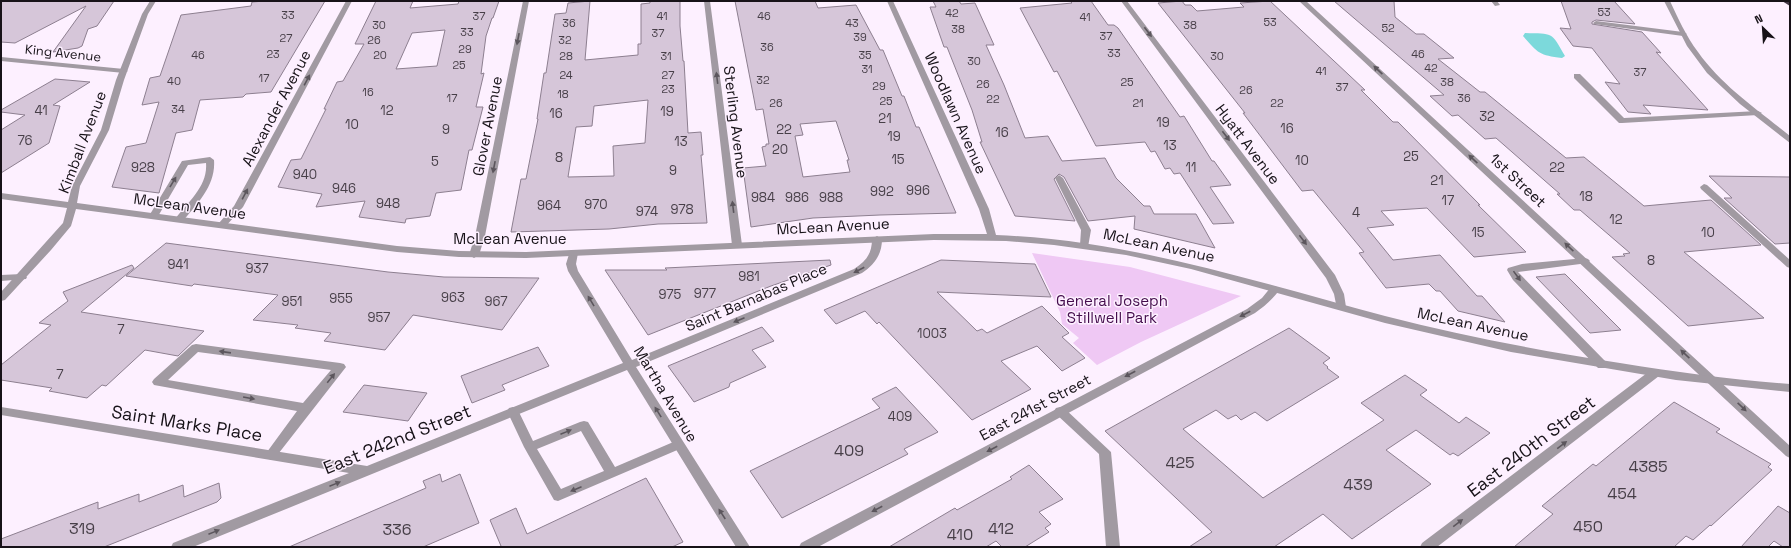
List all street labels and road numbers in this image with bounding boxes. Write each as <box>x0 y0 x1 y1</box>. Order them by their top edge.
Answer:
street label: King Avenue <box>24 41 102 65</box>
street label: Alexander Avenue <box>237 47 315 169</box>
street label: Woodlawn Avenue <box>921 49 991 177</box>
street label: Sterling Avenue <box>720 65 752 179</box>
street label: Glover Avenue <box>468 74 506 178</box>
street label: Kimball Avenue <box>54 88 110 196</box>
street label: Hyatt Avenue <box>1212 100 1285 188</box>
street label: 1st Street <box>1486 149 1550 211</box>
street label: McLean Avenue <box>133 189 248 223</box>
street label: McLean Avenue <box>776 214 890 238</box>
street label: McLean Avenue <box>1102 224 1217 266</box>
street label: McLean Avenue <box>453 229 567 248</box>
street label: Saint Barnabas Place <box>682 258 830 335</box>
street label: McLean Avenue <box>1416 303 1531 345</box>
street label: Martha Avenue <box>630 343 702 446</box>
street label: East 241st Street <box>976 370 1094 444</box>
street label: East 240th Street <box>1462 390 1600 502</box>
street label: East 242nd Street <box>320 399 474 479</box>
street label: Saint Marks Place <box>110 400 264 446</box>

